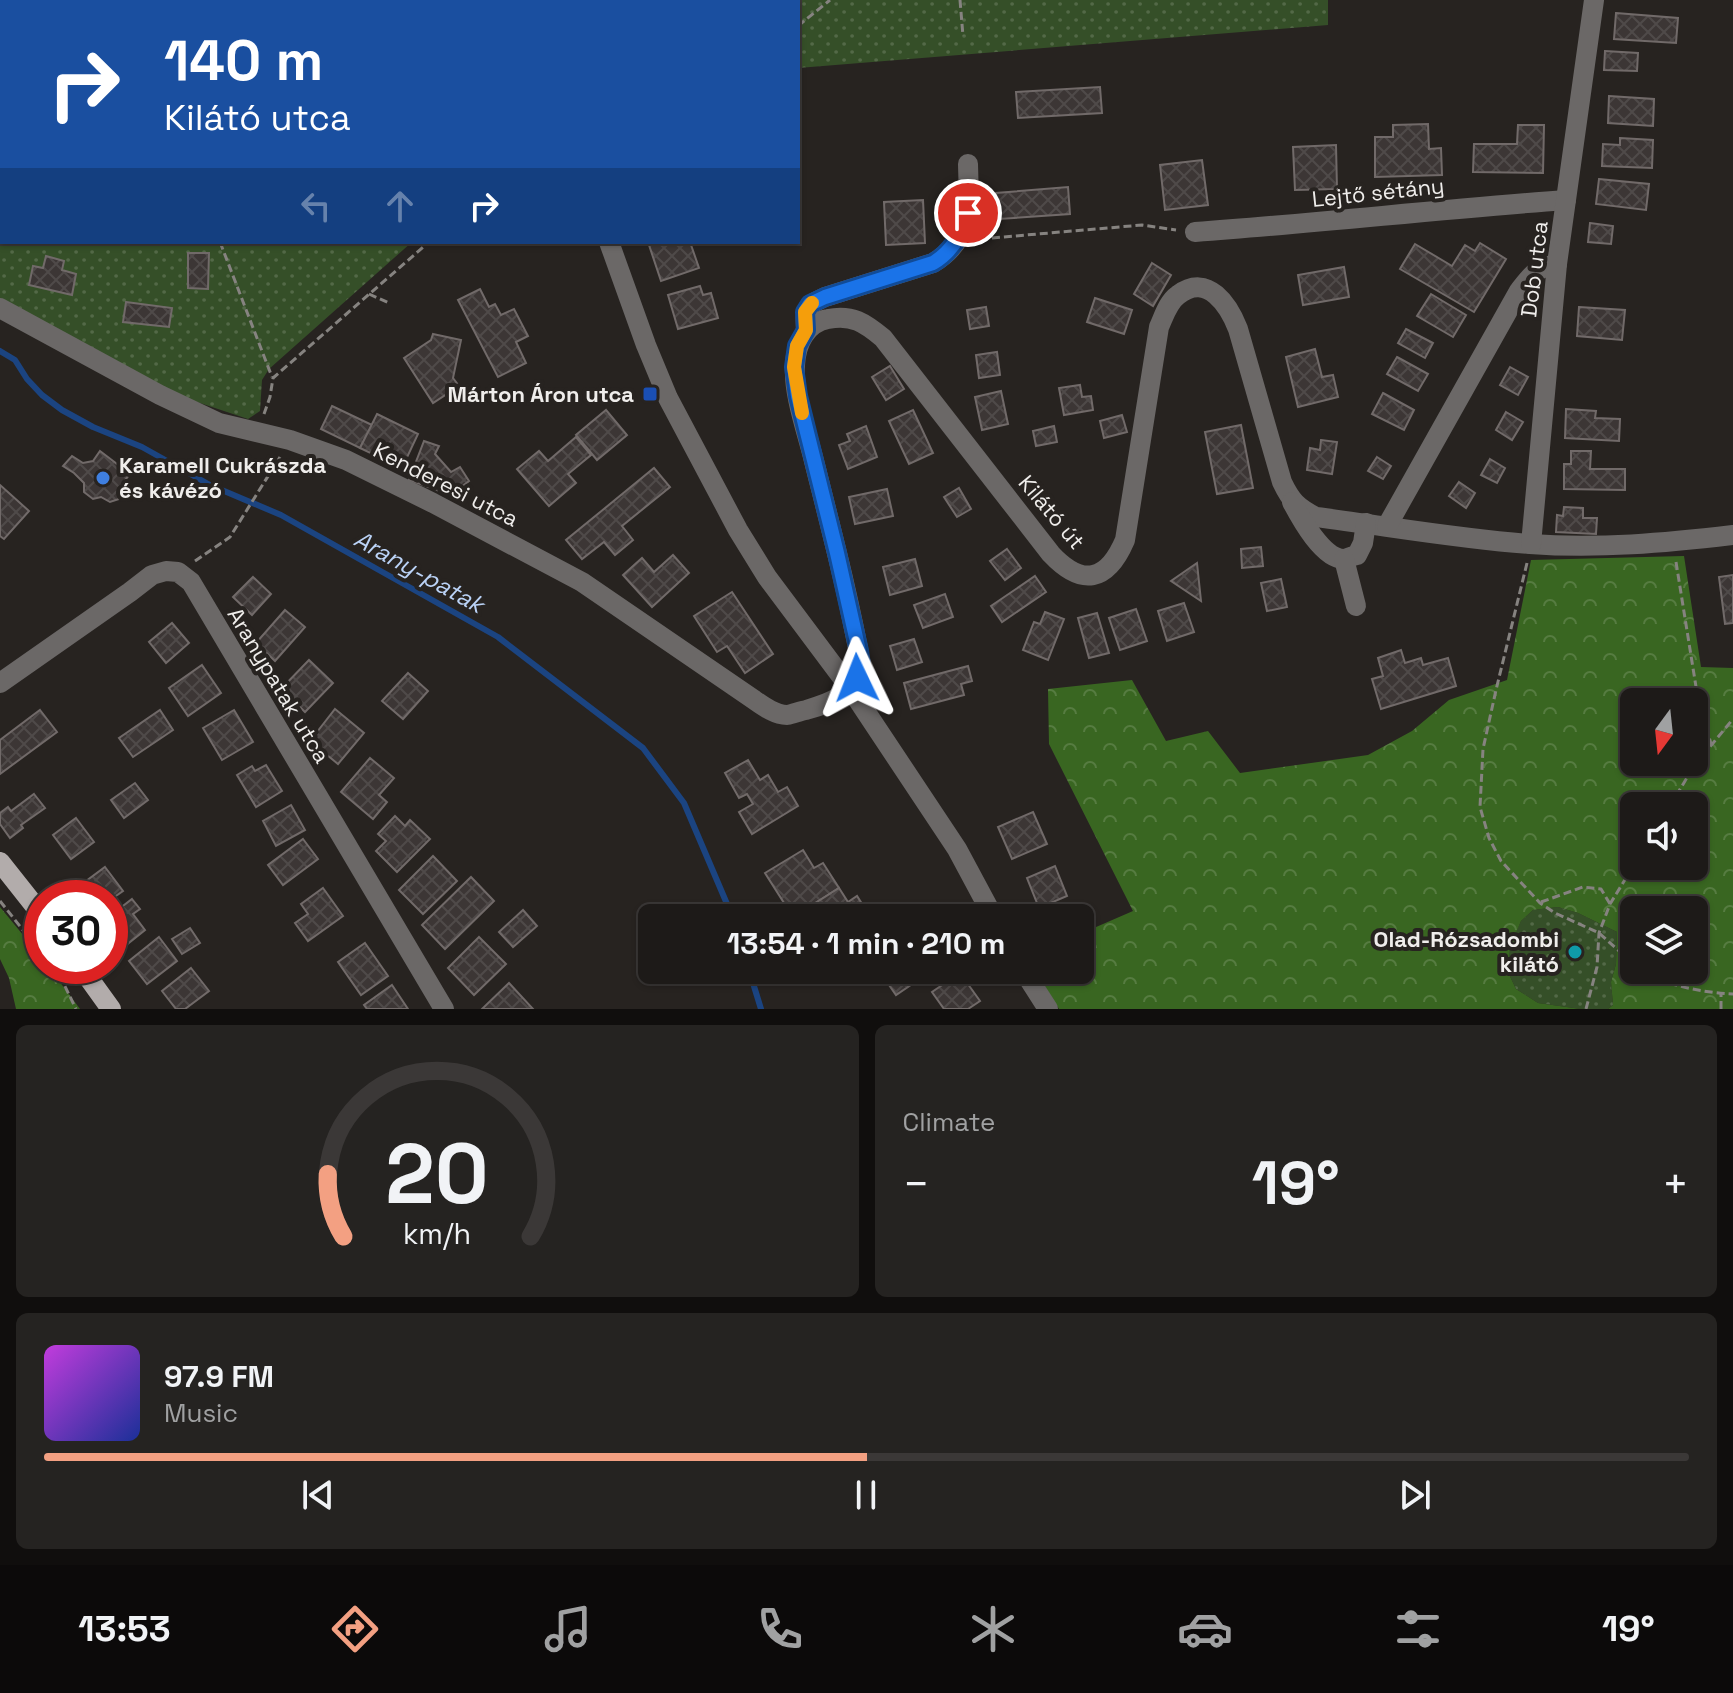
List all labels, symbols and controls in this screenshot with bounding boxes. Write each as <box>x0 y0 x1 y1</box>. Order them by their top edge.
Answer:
text: 140 m <box>164 25 323 96</box>
icon: right <box>32 32 136 136</box>
text: Kilátó utca <box>164 95 351 141</box>
street label: Lejtő sétány <box>1310 171 1446 213</box>
pin <box>934 179 1002 247</box>
icon: left <box>294 184 338 228</box>
icon: ahead <box>378 184 422 228</box>
icon: right <box>462 184 506 228</box>
icon: arrive <box>946 191 990 235</box>
street label: Dob utca <box>1514 219 1554 319</box>
place label: Márton Áron utca <box>448 380 634 408</box>
marker: Márton Áron utca <box>641 385 659 403</box>
street label: Kenderesi utca <box>369 435 524 533</box>
place label: Karamell Cukrászda és kávézó <box>119 451 326 504</box>
marker: Karamell Cukrászda és kávézó <box>94 469 112 487</box>
street label: Kilátó út <box>1013 469 1091 555</box>
water label: Arany-patak <box>349 523 492 621</box>
street label: Aranypatak utca <box>222 602 337 768</box>
position arrow <box>815 636 899 720</box>
north arrow <box>1620 688 1708 776</box>
map controls <box>1620 688 1708 984</box>
button: sound <box>1620 792 1708 880</box>
speed limit sign: 30 <box>24 880 128 984</box>
button: layers <box>1620 896 1708 984</box>
text: 13:54 · 1 min · 210 m <box>727 924 1005 963</box>
place label: Olad-Rózsadombi kilátó <box>1374 925 1559 978</box>
marker: Olad-Rózsadombi kilátó <box>1566 943 1584 961</box>
text: Climate <box>903 1105 995 1139</box>
text: 20 <box>386 1121 489 1227</box>
text: 19° <box>1252 1145 1340 1222</box>
text: − <box>903 1156 930 1212</box>
text: + <box>1662 1156 1689 1212</box>
text: km/h <box>403 1216 471 1252</box>
text: 97.9 FM <box>164 1357 274 1396</box>
text: Music <box>164 1396 238 1430</box>
icon: previous <box>296 1473 340 1517</box>
icon: pause <box>844 1473 888 1517</box>
icon: next <box>1393 1473 1437 1517</box>
icon: directions <box>327 1601 383 1657</box>
icon: music <box>540 1601 596 1657</box>
icon: phone <box>752 1601 808 1657</box>
icon: climate <box>965 1601 1021 1657</box>
icon: car <box>1177 1601 1233 1657</box>
icon: filters <box>1390 1601 1446 1657</box>
text: 13:53 <box>78 1606 171 1652</box>
text: 19° <box>1602 1606 1655 1652</box>

